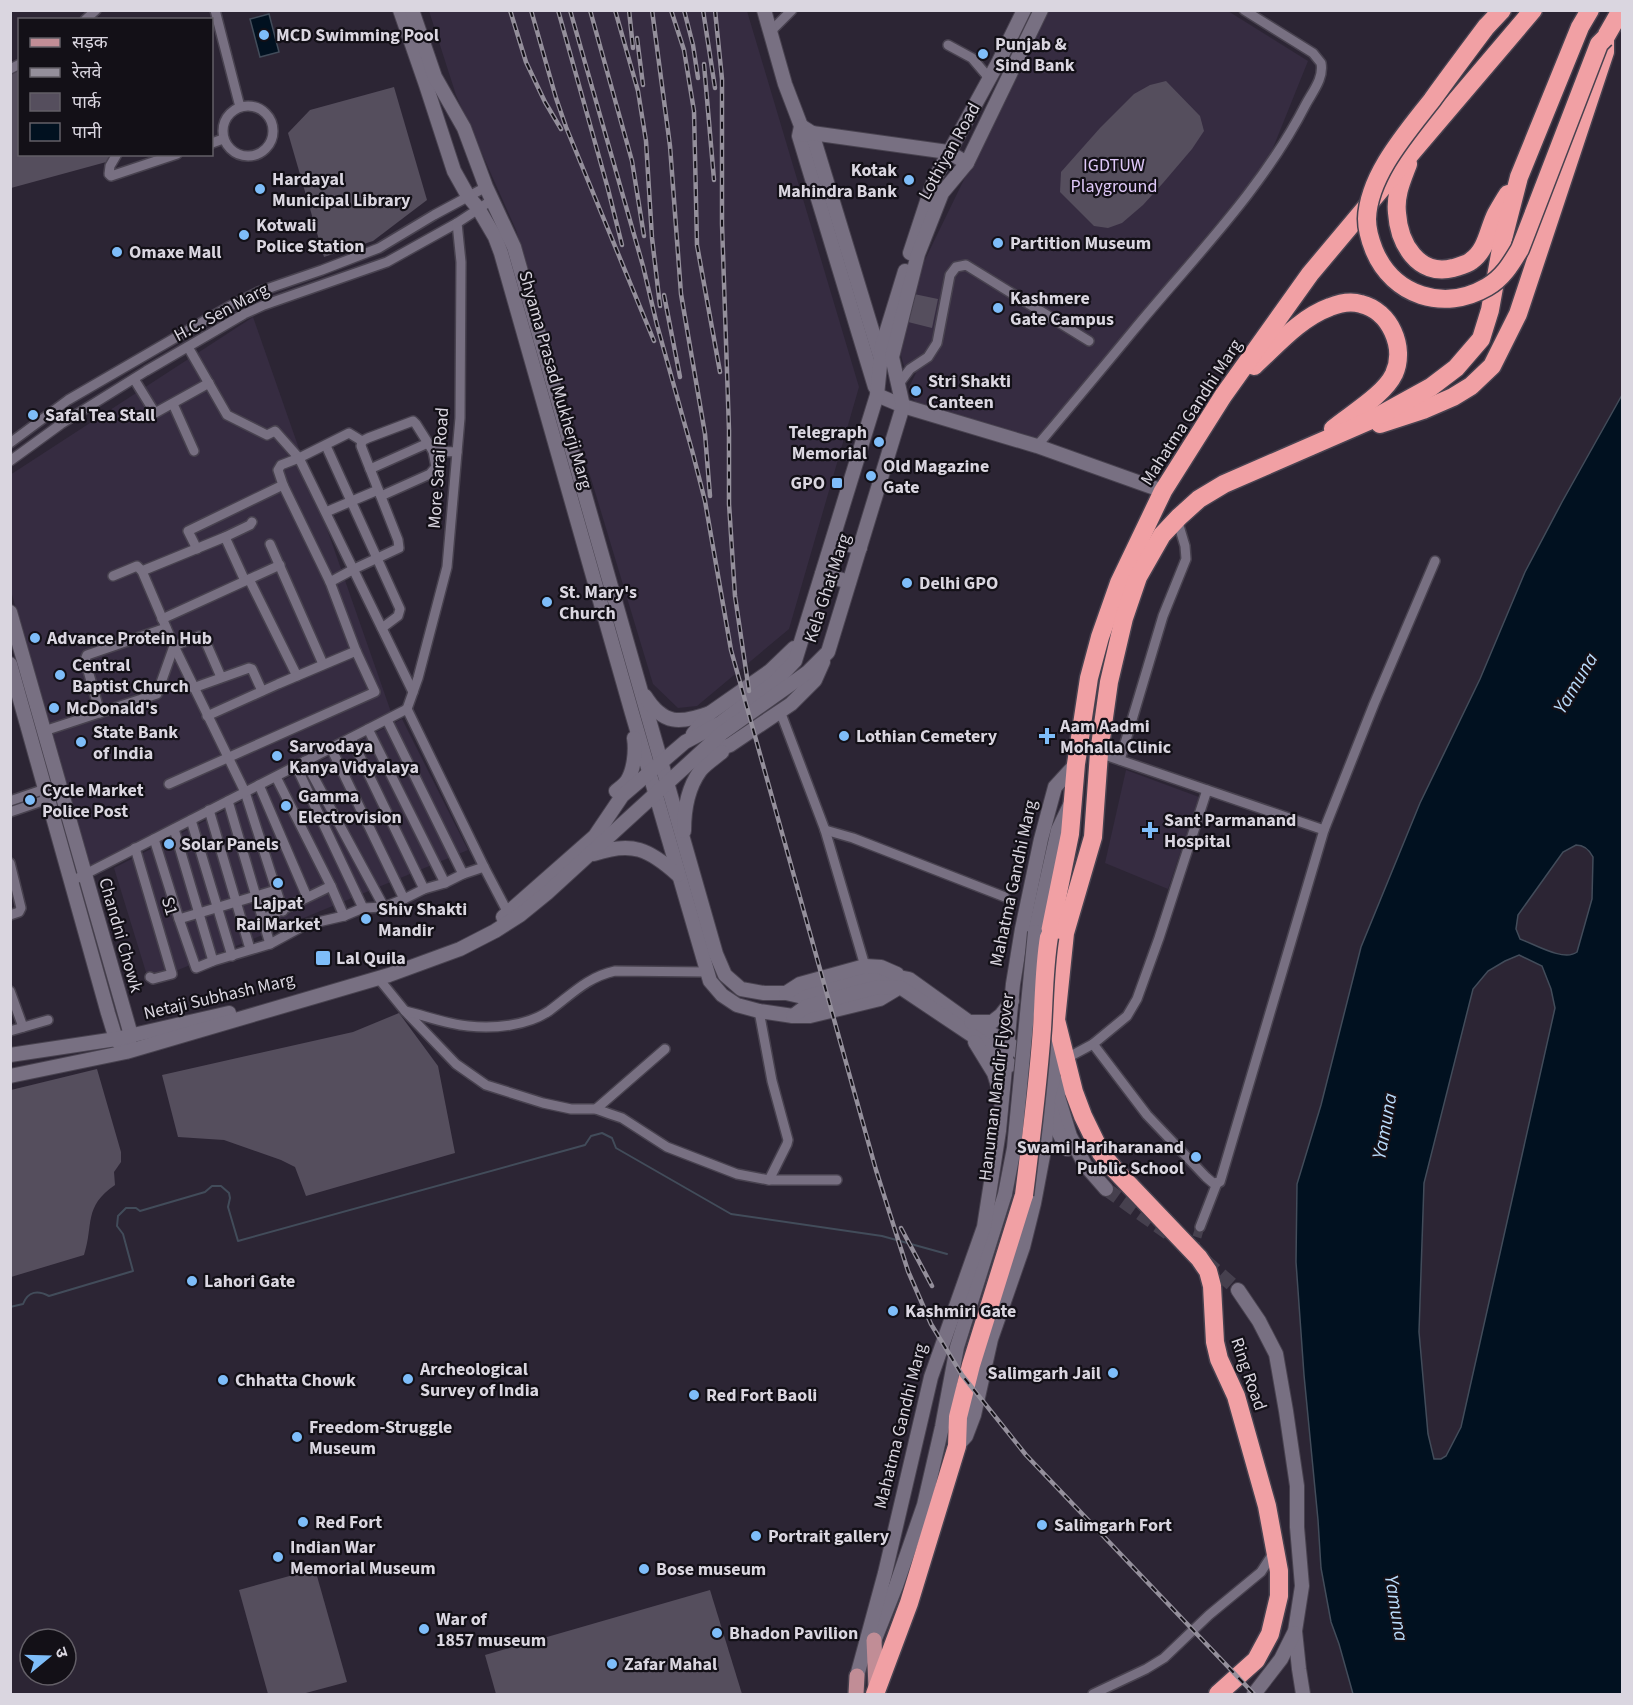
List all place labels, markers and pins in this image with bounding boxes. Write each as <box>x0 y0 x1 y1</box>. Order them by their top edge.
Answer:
place label: MCD Swimming Pool <box>276 23 439 48</box>
marker: MCD Swimming Pool <box>257 28 271 42</box>
place label: Punjab & Sind Bank <box>995 32 1075 78</box>
marker: Punjab & Sind Bank <box>976 47 990 61</box>
place label: Kotak Mahindra Bank <box>778 158 897 204</box>
place label: Hardayal Municipal Library <box>272 167 411 213</box>
marker: Kotak Mahindra Bank <box>902 173 916 187</box>
marker: Hardayal Municipal Library <box>253 182 267 196</box>
place label: Kotwali Police Station <box>256 213 365 259</box>
marker: Kotwali Police Station <box>237 228 251 242</box>
place label: Partition Museum <box>1010 231 1151 256</box>
marker: Partition Museum <box>991 236 1005 250</box>
place label: Omaxe Mall <box>129 240 221 265</box>
marker: Omaxe Mall <box>110 245 124 259</box>
place label: Kashmere Gate Campus <box>1010 286 1114 332</box>
marker: Kashmere Gate Campus <box>991 301 1005 315</box>
place label: Stri Shakti Canteen <box>928 369 1011 415</box>
marker: Stri Shakti Canteen <box>909 384 923 398</box>
place label: Safal Tea Stall <box>45 403 155 428</box>
marker: Safal Tea Stall <box>26 408 40 422</box>
place label: Telegraph Memorial <box>788 420 867 466</box>
marker: Telegraph Memorial <box>872 435 886 449</box>
place label: Old Magazine Gate <box>883 454 989 500</box>
marker: Old Magazine Gate <box>864 469 878 483</box>
place label: GPO <box>790 471 825 496</box>
marker: GPO <box>830 476 844 490</box>
place label: Delhi GPO <box>919 571 998 596</box>
marker: Delhi GPO <box>900 576 914 590</box>
place label: St. Mary's Church <box>559 580 637 626</box>
marker: St. Mary's Church <box>540 595 554 609</box>
place label: Advance Protein Hub <box>46 626 212 651</box>
marker: Advance Protein Hub <box>28 631 42 645</box>
place label: Central Baptist Church <box>72 653 189 699</box>
marker: Central Baptist Church <box>53 668 67 682</box>
place label: McDonald's <box>66 696 158 721</box>
marker: McDonald's <box>47 701 61 715</box>
place label: Aam Aadmi Mohalla Clinic <box>1059 714 1172 760</box>
place label: State Bank of India <box>93 720 178 766</box>
place label: Lothian Cemetery <box>856 724 998 749</box>
marker: Aam Aadmi Mohalla Clinic <box>1038 727 1056 745</box>
marker: Lothian Cemetery <box>837 729 851 743</box>
place label: Sarvodaya Kanya Vidyalaya <box>289 734 419 780</box>
marker: State Bank of India <box>74 735 88 749</box>
marker: Sarvodaya Kanya Vidyalaya <box>270 749 284 763</box>
place label: Cycle Market Police Post <box>42 778 144 824</box>
place label: Gamma Electrovision <box>298 784 402 830</box>
marker: Cycle Market Police Post <box>23 793 37 807</box>
marker: Gamma Electrovision <box>279 799 293 813</box>
place label: Sant Parmanand Hospital <box>1164 808 1296 854</box>
marker: Sant Parmanand Hospital <box>1141 821 1159 839</box>
place label: Solar Panels <box>181 832 279 857</box>
marker: Solar Panels <box>162 837 176 851</box>
marker: Lajpat Rai Market <box>271 876 285 890</box>
place label: Lajpat Rai Market <box>236 891 320 937</box>
place label: Shiv Shakti Mandir <box>378 897 467 943</box>
marker: Shiv Shakti Mandir <box>359 912 373 926</box>
place label: Lal Quila <box>336 946 406 971</box>
marker: Lal Quila <box>314 949 332 967</box>
place label: Swami Hariharanand Public School <box>1017 1135 1184 1181</box>
marker: Swami Hariharanand Public School <box>1189 1150 1203 1164</box>
place label: Lahori Gate <box>204 1269 295 1294</box>
marker: Lahori Gate <box>185 1274 199 1288</box>
place label: Kashmiri Gate <box>905 1299 1016 1324</box>
marker: Kashmiri Gate <box>886 1304 900 1318</box>
place label: Archeological Survey of India <box>419 1357 539 1403</box>
place label: Salimgarh Jail <box>987 1361 1101 1386</box>
marker: Salimgarh Jail <box>1106 1366 1120 1380</box>
place label: Chhatta Chowk <box>235 1368 356 1393</box>
marker: Archeological Survey of India <box>401 1372 415 1386</box>
marker: Chhatta Chowk <box>216 1373 230 1387</box>
place label: Red Fort Baoli <box>706 1383 817 1408</box>
marker: Red Fort Baoli <box>687 1388 701 1402</box>
place label: Freedom-Struggle Museum <box>309 1415 452 1461</box>
marker: Freedom-Struggle Museum <box>290 1430 304 1444</box>
place label: Red Fort <box>315 1510 382 1535</box>
place label: Salimgarh Fort <box>1054 1513 1172 1538</box>
marker: Red Fort <box>296 1515 310 1529</box>
marker: Salimgarh Fort <box>1035 1518 1049 1532</box>
place label: Portrait gallery <box>768 1524 890 1549</box>
marker: Portrait gallery <box>749 1529 763 1543</box>
place label: Indian War Memorial Museum <box>290 1535 436 1581</box>
marker: Indian War Memorial Museum <box>271 1550 285 1564</box>
place label: Bose museum <box>656 1557 766 1582</box>
marker: Bose museum <box>637 1562 651 1576</box>
place label: War of 1857 museum <box>436 1607 546 1653</box>
place label: Bhadon Pavilion <box>729 1621 858 1646</box>
marker: War of 1857 museum <box>417 1622 431 1636</box>
marker: Bhadon Pavilion <box>710 1626 724 1640</box>
place label: Zafar Mahal <box>624 1652 717 1677</box>
marker: Zafar Mahal <box>605 1657 619 1671</box>

